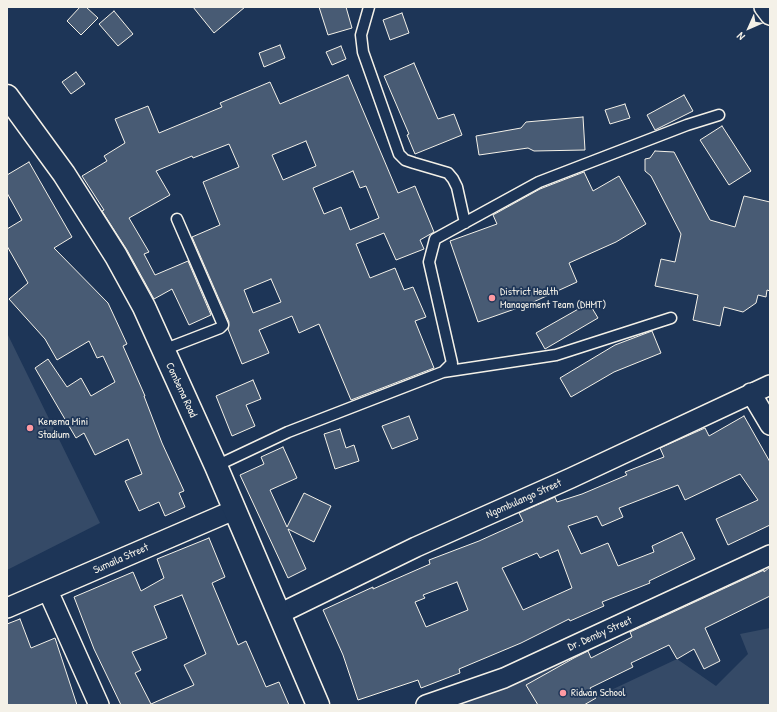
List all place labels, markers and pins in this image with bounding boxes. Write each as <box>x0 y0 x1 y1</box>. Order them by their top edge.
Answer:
place label: District Health Management Team (DHMT) <box>500 285 606 311</box>
marker: District Health Management Team (DHMT) <box>487 293 497 303</box>
place label: Kenema Mini Stadium <box>38 415 88 441</box>
marker: Kenema Mini Stadium <box>25 423 35 433</box>
place label: Ridwan School <box>571 686 625 700</box>
marker: Ridwan School <box>558 688 568 698</box>

